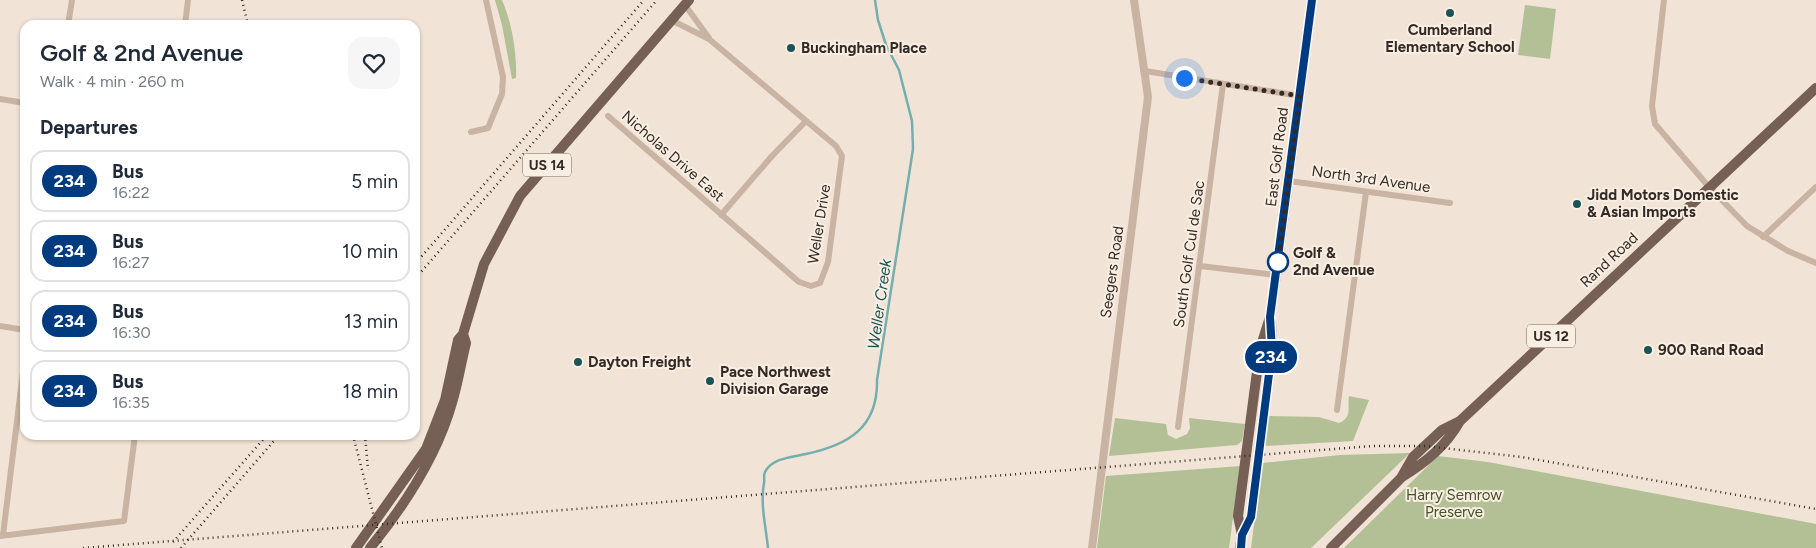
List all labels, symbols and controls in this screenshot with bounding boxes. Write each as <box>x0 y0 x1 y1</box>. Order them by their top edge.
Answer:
marker: Cumberland Elementary School <box>1444 7 1456 19</box>
place label: Cumberland Elementary School <box>1385 21 1515 56</box>
button: heart <box>348 37 400 89</box>
text: Golf & 2nd Avenue <box>40 38 243 67</box>
place label: Buckingham Place <box>801 39 928 57</box>
marker: Buckingham Place <box>785 42 797 54</box>
your location <box>1172 66 1197 91</box>
text: Walk · 4 min · 260 m <box>40 72 184 91</box>
street label: East Golf Road <box>1262 106 1292 208</box>
street label: Nicholas Drive East <box>618 107 728 205</box>
text: Departures <box>40 116 138 139</box>
road number: US 14 <box>523 154 571 176</box>
text: Bus <box>112 160 143 183</box>
street label: North 3rd Avenue <box>1311 162 1431 196</box>
text: 234 <box>54 170 85 192</box>
text: 5 min <box>351 170 398 193</box>
street label: South Golf Cul de Sac <box>1170 179 1208 329</box>
text: 16:22 <box>112 183 150 202</box>
street label: Weller Drive <box>804 183 834 265</box>
place label: Jidd Motors Domestic & Asian Imports <box>1587 186 1739 221</box>
marker: Jidd Motors Domestic & Asian Imports <box>1571 198 1583 210</box>
street label: Seegers Road <box>1097 225 1127 319</box>
street label: Rand Road <box>1576 229 1642 291</box>
text: Bus <box>112 230 143 253</box>
text: 234 <box>54 240 85 262</box>
text: 10 min <box>342 240 398 263</box>
place label: Golf & 2nd Avenue <box>1293 244 1375 279</box>
marker: Golf & 2nd Avenue <box>1267 251 1289 273</box>
text: 16:27 <box>112 253 149 272</box>
water label: Weller Creek <box>864 256 895 350</box>
text: Bus <box>112 300 143 323</box>
text: 234 <box>54 310 85 332</box>
text: 13 min <box>344 310 398 333</box>
text: 16:30 <box>112 323 151 342</box>
road number: US 12 <box>1527 324 1575 348</box>
line badge: 234 <box>1242 341 1300 373</box>
place label: 900 Rand Road <box>1658 341 1764 359</box>
marker: 900 Rand Road <box>1642 344 1654 356</box>
text: 234 <box>1255 346 1287 368</box>
place label: Dayton Freight <box>588 353 691 371</box>
marker: Dayton Freight <box>572 356 584 368</box>
place label: Pace Northwest Division Garage <box>720 363 831 398</box>
text: Bus <box>112 370 143 393</box>
marker: Pace Northwest Division Garage <box>704 375 716 387</box>
text: 234 <box>54 380 85 402</box>
text: 18 min <box>343 380 398 403</box>
text: 16:35 <box>112 393 150 412</box>
park label: Harry Semrow Preserve <box>1406 486 1502 521</box>

